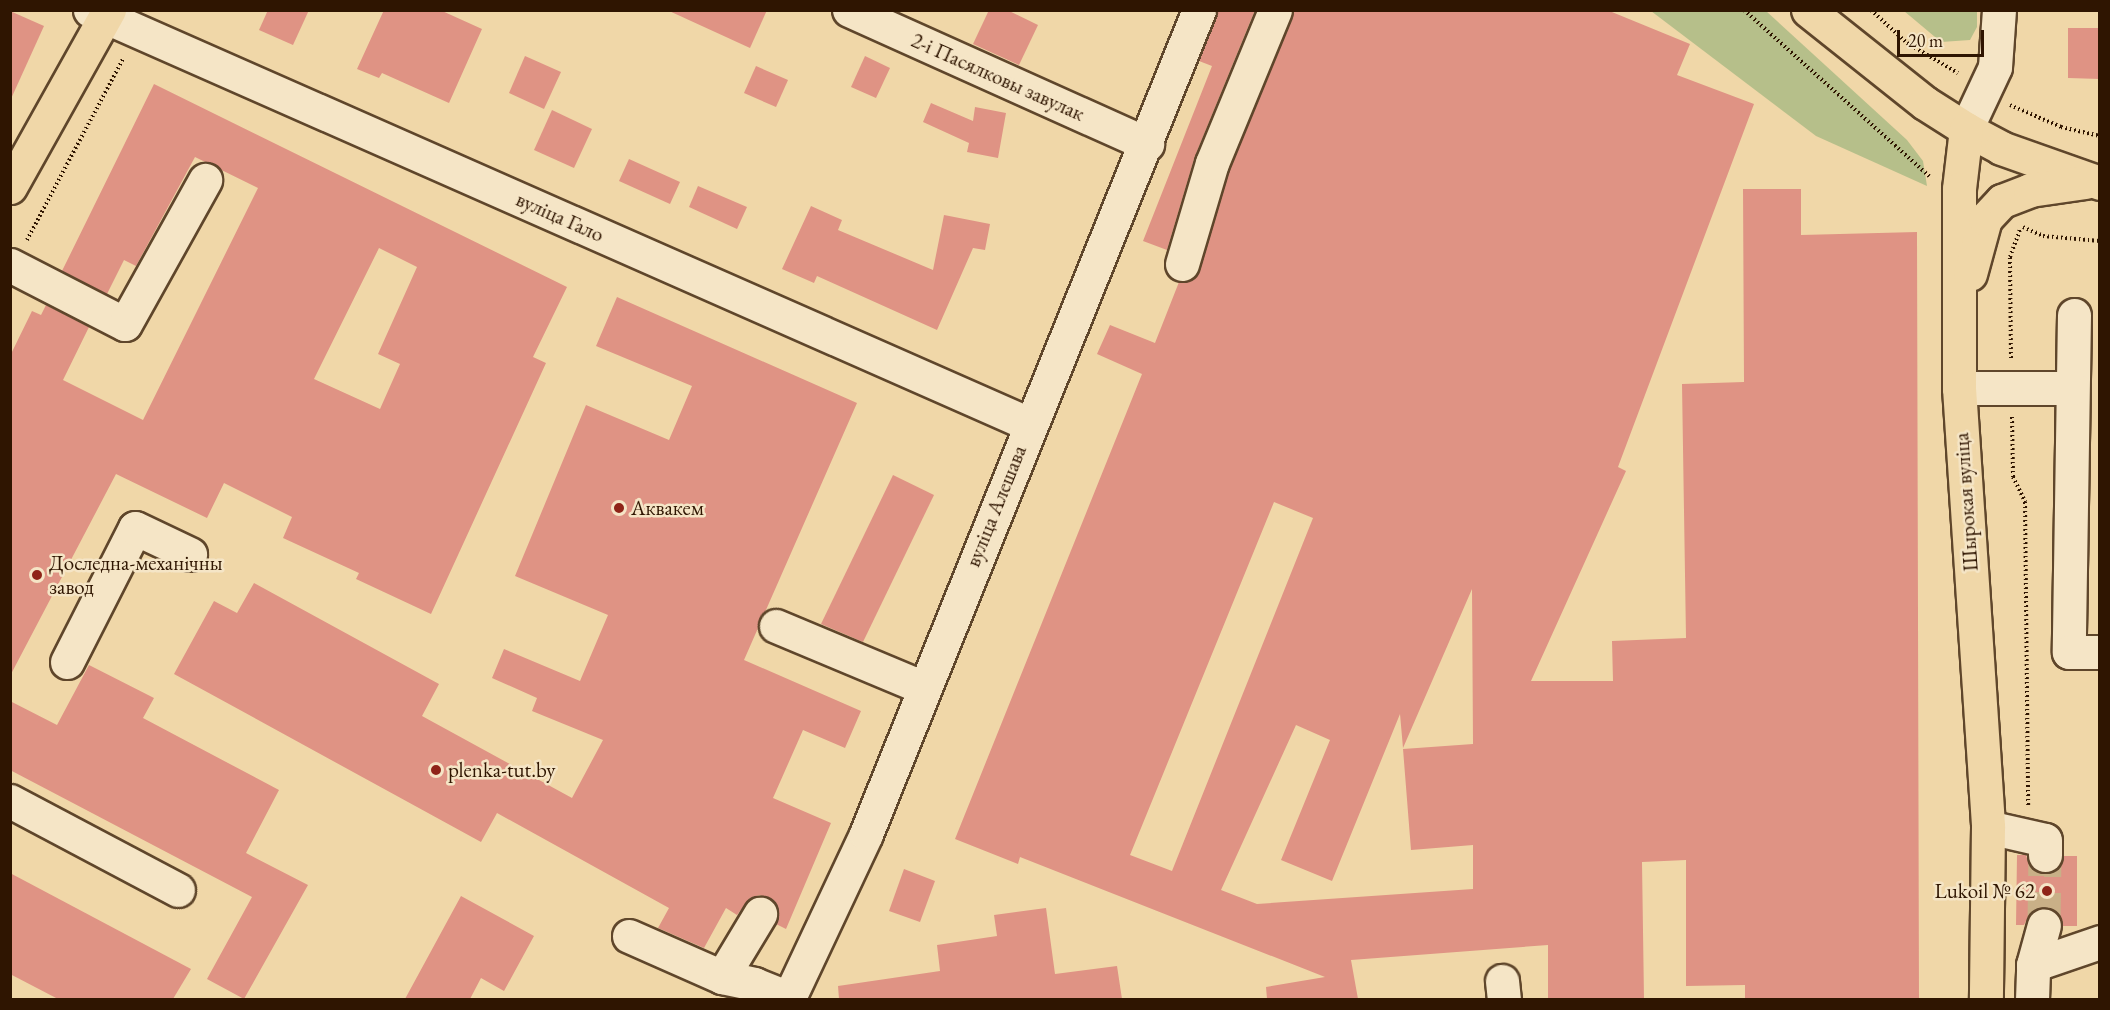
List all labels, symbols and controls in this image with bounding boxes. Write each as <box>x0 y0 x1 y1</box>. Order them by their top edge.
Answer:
scale bar <box>1900 18 1987 56</box>
street label: 2-і Пасялковы завулак <box>908 27 1088 127</box>
text: 20 m <box>1908 29 1943 52</box>
street label: вуліца Гало <box>512 187 608 247</box>
street label: Шырокая вуліца <box>1949 432 1983 572</box>
street label: вуліца Алешава <box>960 442 1032 570</box>
place label: Аквакем <box>631 495 704 521</box>
marker: Аквакем <box>612 501 626 515</box>
place label: Доследна-механічны завод <box>49 550 223 600</box>
marker: Доследна-механічны завод <box>30 568 44 582</box>
place label: plenka-tut.by <box>448 757 555 783</box>
marker: plenka-tut.by <box>429 763 443 777</box>
place label: Lukoil № 62 <box>1934 878 2035 904</box>
marker: Lukoil № 62 <box>2040 884 2054 898</box>

